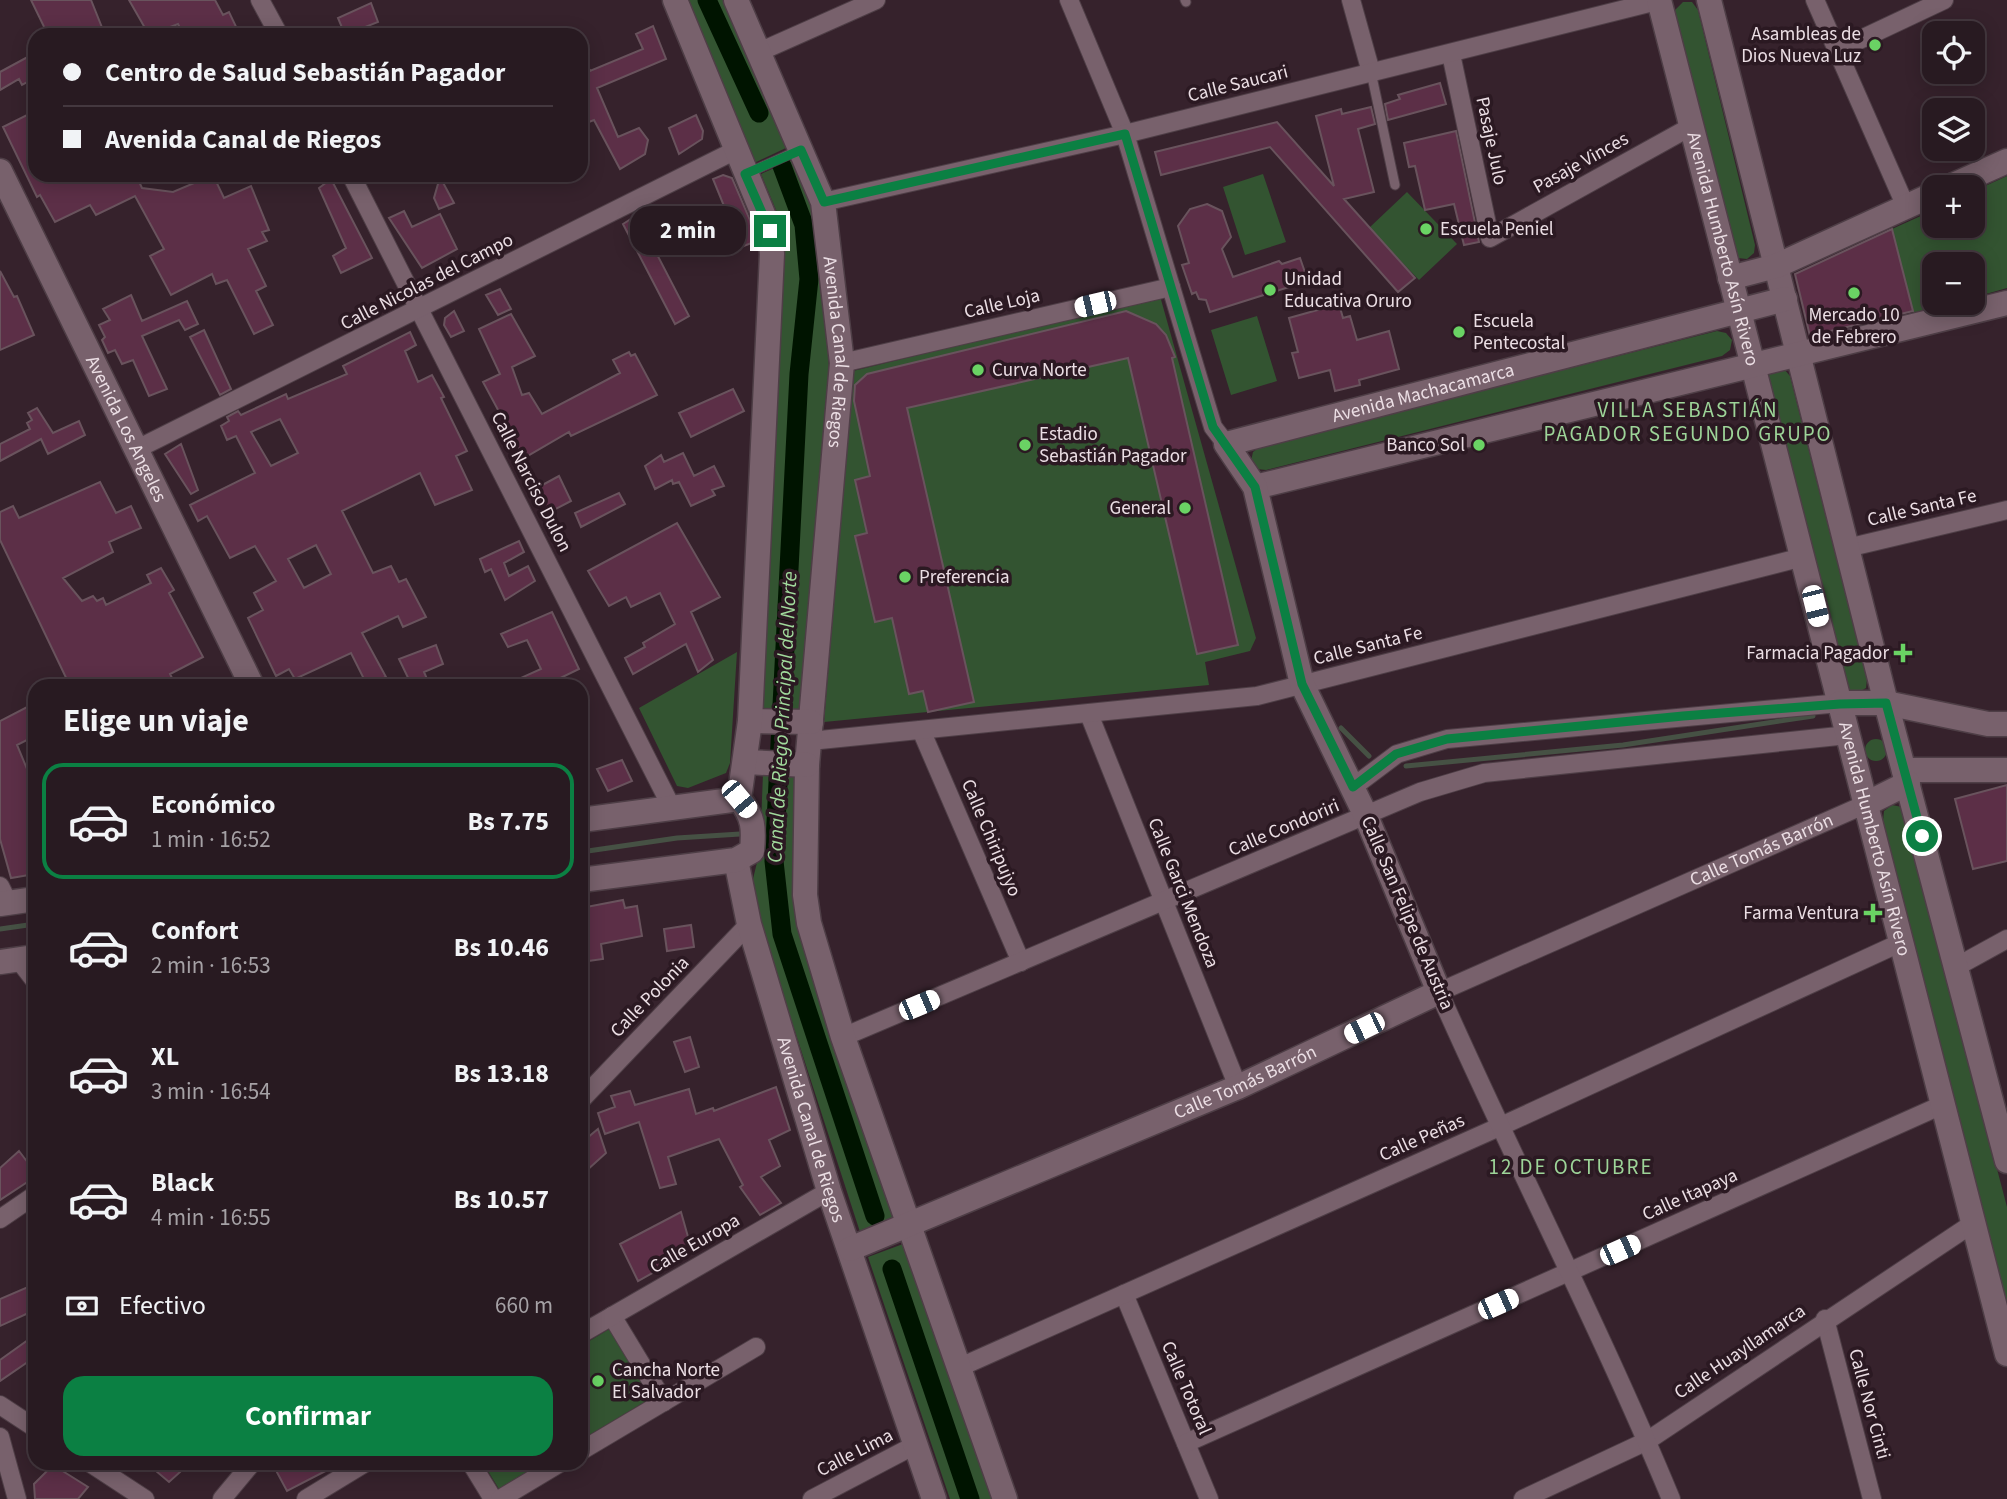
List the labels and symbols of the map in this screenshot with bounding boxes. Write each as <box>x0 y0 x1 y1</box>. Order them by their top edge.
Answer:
place label: Asambleas de Dios Nueva Luz <box>1741 21 1861 70</box>
marker: Asambleas de Dios Nueva Luz <box>1867 37 1883 53</box>
street label: Calle Saucari <box>1185 58 1291 110</box>
street label: Pasaje Julo <box>1468 94 1514 188</box>
street label: Pasaje Vinces <box>1528 126 1634 200</box>
street label: Avenida Humberto Asín Rivero <box>1680 129 1766 369</box>
callout: 2 min <box>630 206 746 256</box>
route end <box>754 215 786 247</box>
place label: Escuela Peniel <box>1440 216 1554 243</box>
marker: Escuela Peniel <box>1418 221 1434 237</box>
street label: Calle Nicolas del Campo <box>336 227 518 337</box>
street label: Avenida Canal de Riegos <box>816 255 855 449</box>
place label: Unidad Educativa Oruro <box>1284 266 1412 315</box>
street label: Calle Loja <box>961 282 1043 326</box>
marker: Unidad Educativa Oruro <box>1262 282 1278 298</box>
marker: Mercado 10 de Febrero <box>1846 285 1862 301</box>
car <box>1073 289 1118 319</box>
place label: Mercado 10 de Febrero <box>1808 302 1900 351</box>
place label: Escuela Pentecostal <box>1473 308 1565 357</box>
marker: Escuela Pentecostal <box>1451 324 1467 340</box>
street label: Avenida Los Angeles <box>79 351 174 507</box>
street label: Avenida Machacamarca <box>1329 356 1517 429</box>
place label: Curva Norte <box>992 357 1087 384</box>
marker: Curva Norte <box>970 362 986 378</box>
district label: VILLA SEBASTIÁN PAGADOR SEGUNDO GRUPO <box>1543 395 1833 449</box>
street label: Calle Narciso Dulon <box>484 407 578 557</box>
place label: Estadio Sebastián Pagador <box>1039 421 1187 470</box>
place label: Banco Sol <box>1386 432 1465 459</box>
marker: Estadio Sebastián Pagador <box>1017 437 1033 453</box>
marker: Banco Sol <box>1471 437 1487 453</box>
street label: Calle Santa Fe <box>1865 482 1979 534</box>
place label: General <box>1109 495 1171 522</box>
marker: General <box>1177 500 1193 516</box>
place label: Preferencia <box>919 564 1009 591</box>
marker: Preferencia <box>897 569 913 585</box>
water label: Canal de Riego Principal del Norte <box>759 570 805 864</box>
car <box>1800 583 1831 629</box>
street label: Calle Santa Fe <box>1311 619 1425 673</box>
place label: Farmacia Pagador <box>1746 640 1889 667</box>
marker: Farmacia Pagador <box>1895 645 1911 661</box>
street label: Avenida Humberto Asín Rivero <box>1832 719 1918 959</box>
street label: Calle Chiripujyo <box>954 775 1028 901</box>
car <box>718 776 761 822</box>
street label: Calle Condoriri <box>1224 792 1344 864</box>
street label: Calle Tomás Barrón <box>1685 807 1838 893</box>
street label: Calle San Felipe de Austria <box>1354 812 1460 1014</box>
street label: Calle Garci Mendoza <box>1141 814 1225 972</box>
route start <box>1906 820 1938 852</box>
place label: Farma Ventura <box>1743 900 1859 927</box>
marker: Farma Ventura <box>1865 905 1881 921</box>
street label: Calle Polonia <box>604 950 696 1044</box>
car <box>896 987 943 1023</box>
car <box>1341 1009 1388 1047</box>
street label: Avenida Canal de Riegos <box>770 1034 852 1226</box>
street label: Calle Tomás Barrón <box>1170 1038 1321 1126</box>
street label: Calle Peñas <box>1375 1107 1469 1169</box>
district label: 12 DE OCTUBRE <box>1489 1152 1654 1182</box>
street label: Calle Itapaya <box>1638 1162 1742 1228</box>
street label: Calle Europa <box>645 1207 745 1281</box>
car <box>1597 1232 1644 1268</box>
car <box>1475 1286 1522 1322</box>
street label: Calle Huayllamarca <box>1669 1298 1811 1406</box>
street label: Calle Totoral <box>1154 1337 1218 1439</box>
street label: Calle Nor Cinti <box>1841 1346 1897 1462</box>
place label: Cancha Norte El Salvador <box>612 1357 720 1406</box>
marker: Cancha Norte El Salvador <box>590 1373 606 1389</box>
street label: Calle Lima <box>812 1422 898 1484</box>

